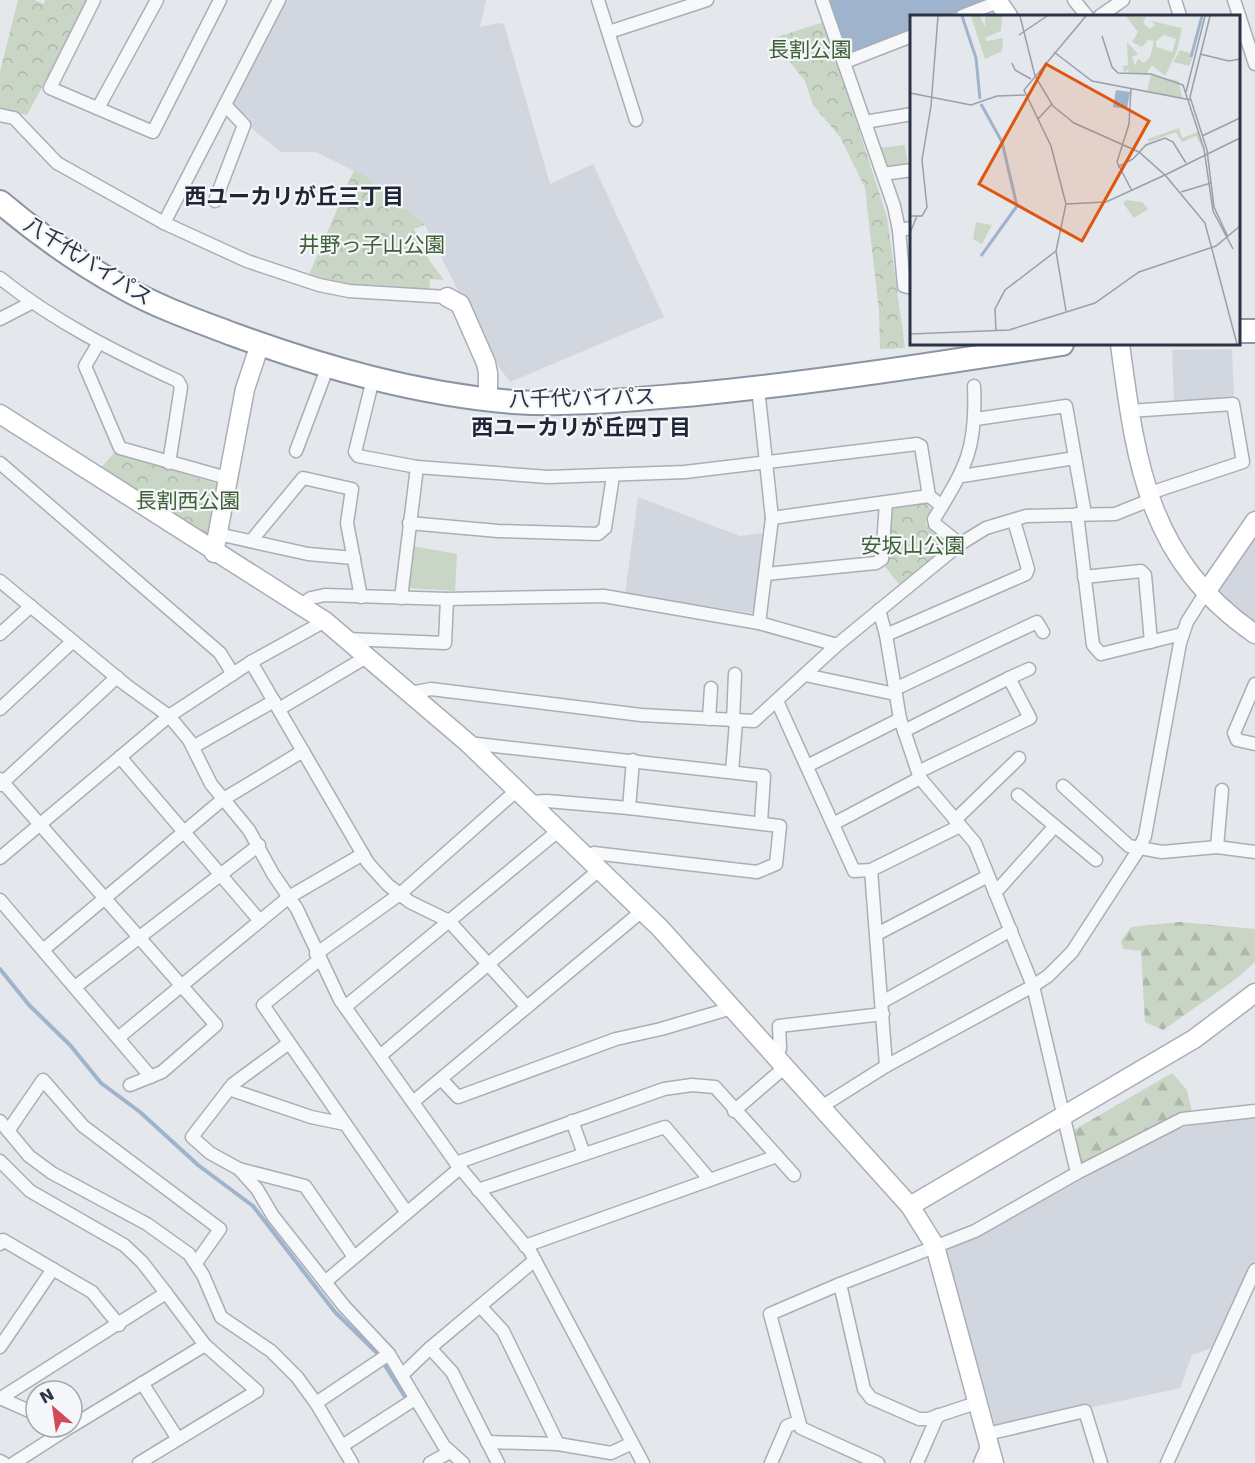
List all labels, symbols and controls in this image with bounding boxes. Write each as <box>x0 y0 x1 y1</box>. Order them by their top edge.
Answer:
inset map <box>910 15 1240 345</box>
park label: 長割公園 <box>768 38 852 62</box>
district label: 西ユーカリが丘三丁目 <box>184 184 404 209</box>
street label: 八千代バイパス <box>19 212 157 310</box>
park label: 井野っ子山公園 <box>299 233 446 257</box>
street label: 八千代バイパス <box>509 385 655 411</box>
district label: 西ユーカリが丘四丁目 <box>471 415 691 440</box>
park label: 長割西公園 <box>136 489 241 513</box>
park label: 安坂山公園 <box>861 534 966 558</box>
north arrow <box>24 1379 84 1439</box>
text: N <box>37 1385 57 1408</box>

